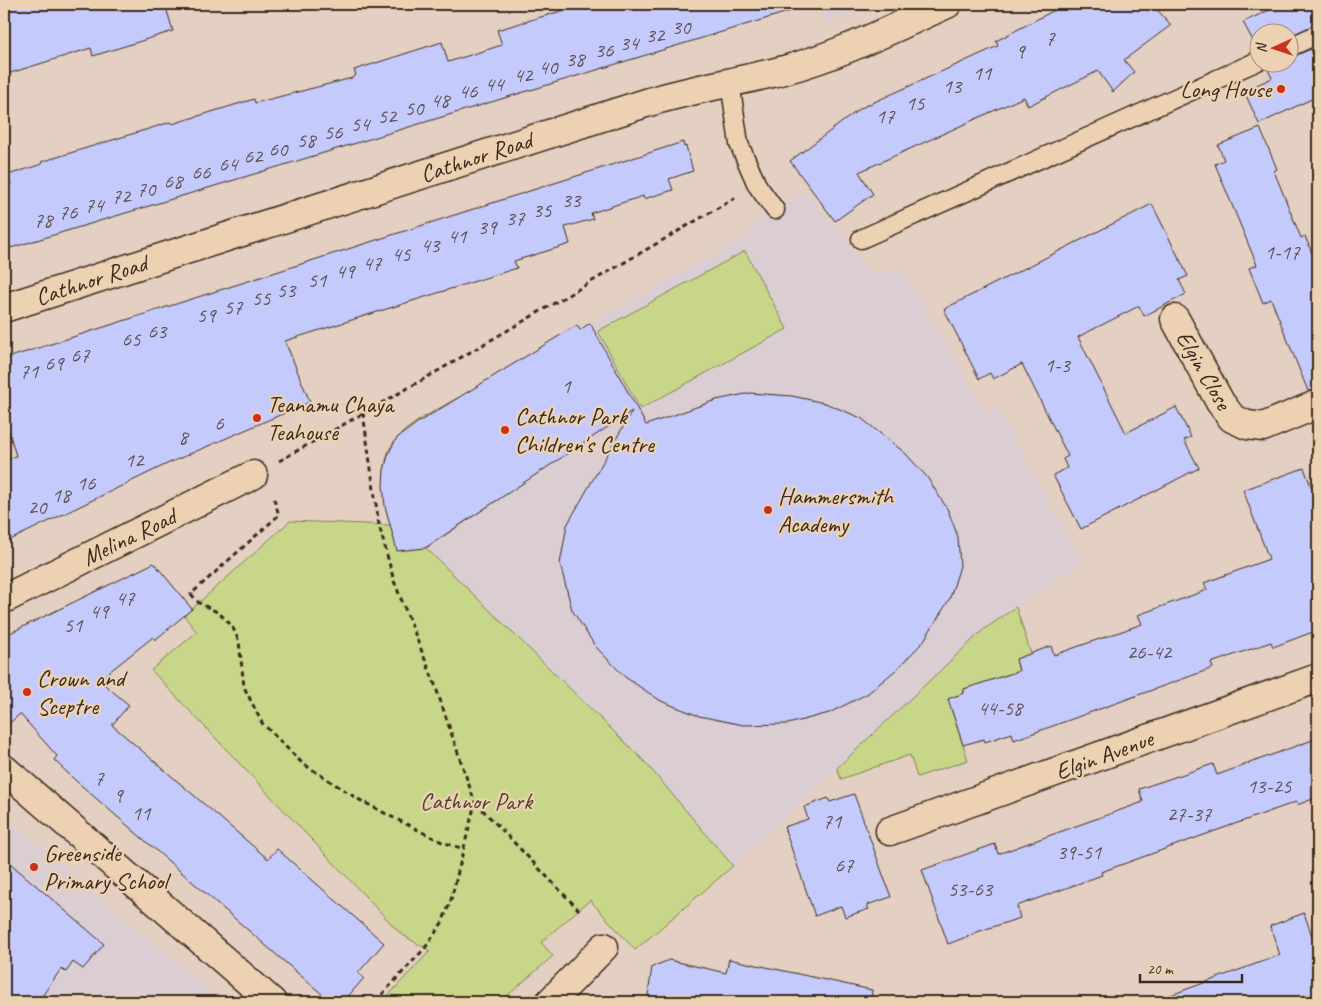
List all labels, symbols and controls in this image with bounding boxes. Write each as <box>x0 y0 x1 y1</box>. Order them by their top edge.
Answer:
house number: 30 <box>672 14 692 40</box>
house number: 32 <box>646 22 666 48</box>
north arrow <box>1250 22 1300 72</box>
house number: 7 <box>1045 25 1056 51</box>
house number: 34 <box>620 30 641 56</box>
house number: 36 <box>595 37 614 63</box>
house number: 9 <box>1015 38 1026 64</box>
text: N <box>1253 42 1270 53</box>
house number: 38 <box>566 46 587 72</box>
house number: 40 <box>539 54 559 80</box>
house number: 11 <box>973 60 993 86</box>
house number: 42 <box>514 62 534 88</box>
house number: 44 <box>485 71 506 97</box>
house number: 13 <box>943 73 963 99</box>
place label: Long House <box>1180 74 1273 104</box>
house number: 46 <box>459 78 478 104</box>
marker: Long House <box>1275 83 1287 95</box>
house number: 48 <box>431 87 452 113</box>
house number: 15 <box>906 90 926 116</box>
house number: 50 <box>405 95 425 121</box>
house number: 52 <box>378 103 398 129</box>
house number: 17 <box>876 103 896 129</box>
house number: 54 <box>351 111 372 137</box>
house number: 56 <box>324 119 343 145</box>
street label: Cathnor Road <box>416 124 539 189</box>
house number: 58 <box>297 127 318 153</box>
house number: 60 <box>269 136 289 162</box>
house number: 62 <box>244 143 264 169</box>
house number: 64 <box>219 151 240 177</box>
house number: 66 <box>192 159 211 185</box>
house number: 68 <box>164 168 185 194</box>
house number: 70 <box>137 176 157 202</box>
house number: 72 <box>112 183 132 209</box>
house number: 33 <box>562 187 582 213</box>
house number: 74 <box>85 192 106 218</box>
house number: 35 <box>533 197 553 223</box>
house number: 76 <box>59 199 78 225</box>
house number: 37 <box>506 205 526 231</box>
house number: 78 <box>34 207 55 233</box>
house number: 39 <box>478 214 498 240</box>
house number: 41 <box>448 223 468 249</box>
house number: 43 <box>421 232 441 258</box>
house number: 1-17 <box>1264 239 1301 265</box>
house number: 45 <box>392 241 412 267</box>
street label: Cathnor Road <box>31 247 154 312</box>
house number: 47 <box>363 250 383 276</box>
house number: 49 <box>336 258 356 284</box>
house number: 51 <box>308 267 328 293</box>
house number: 53 <box>277 277 297 303</box>
house number: 55 <box>252 285 272 311</box>
house number: 57 <box>224 294 244 320</box>
house number: 59 <box>197 302 217 328</box>
house number: 63 <box>148 318 168 344</box>
street label: Elgin Close <box>1169 325 1240 417</box>
house number: 65 <box>122 326 142 352</box>
house number: 67 <box>71 342 91 368</box>
house number: 69 <box>45 350 65 376</box>
house number: 1-3 <box>1044 352 1071 378</box>
house number: 71 <box>20 358 40 384</box>
house number: 1 <box>561 373 572 399</box>
place label: Teanamu Chaya Teahouse <box>267 389 395 447</box>
place label: Cathnor Park Children's Centre <box>515 401 656 459</box>
house number: 6 <box>214 410 224 436</box>
marker: Teanamu Chaya Teahouse <box>251 412 263 424</box>
house number: 8 <box>178 424 190 450</box>
marker: Cathnor Park Children's Centre <box>499 424 511 436</box>
house number: 12 <box>125 447 145 473</box>
house number: 16 <box>77 470 96 496</box>
place label: Hammersmith Academy <box>778 481 895 539</box>
house number: 18 <box>52 482 73 508</box>
house number: 20 <box>28 494 48 520</box>
street label: Melina Road <box>77 500 184 573</box>
marker: Hammersmith Academy <box>762 504 774 516</box>
house number: 47 <box>116 585 136 611</box>
house number: 49 <box>90 598 110 624</box>
house number: 51 <box>64 612 84 638</box>
house number: 26-42 <box>1127 639 1173 665</box>
place label: Crown and Sceptre <box>37 663 128 721</box>
marker: Crown and Sceptre <box>21 686 33 698</box>
house number: 44-58 <box>978 695 1025 721</box>
street label: Elgin Avenue <box>1051 723 1159 786</box>
house number: 7 <box>94 765 105 791</box>
house number: 13-25 <box>1247 773 1293 799</box>
house number: 9 <box>113 782 124 808</box>
park label: Cathnor Park <box>420 786 534 816</box>
house number: 11 <box>132 800 152 826</box>
house number: 27-37 <box>1167 801 1213 827</box>
house number: 71 <box>823 808 843 834</box>
place label: Greenside Primary School <box>44 838 171 896</box>
house number: 39-51 <box>1057 839 1103 865</box>
house number: 67 <box>835 852 855 878</box>
marker: Greenside Primary School <box>28 861 40 873</box>
house number: 53-63 <box>948 876 994 902</box>
scale bar <box>1140 951 1242 983</box>
text: 20 m <box>1147 960 1174 979</box>

